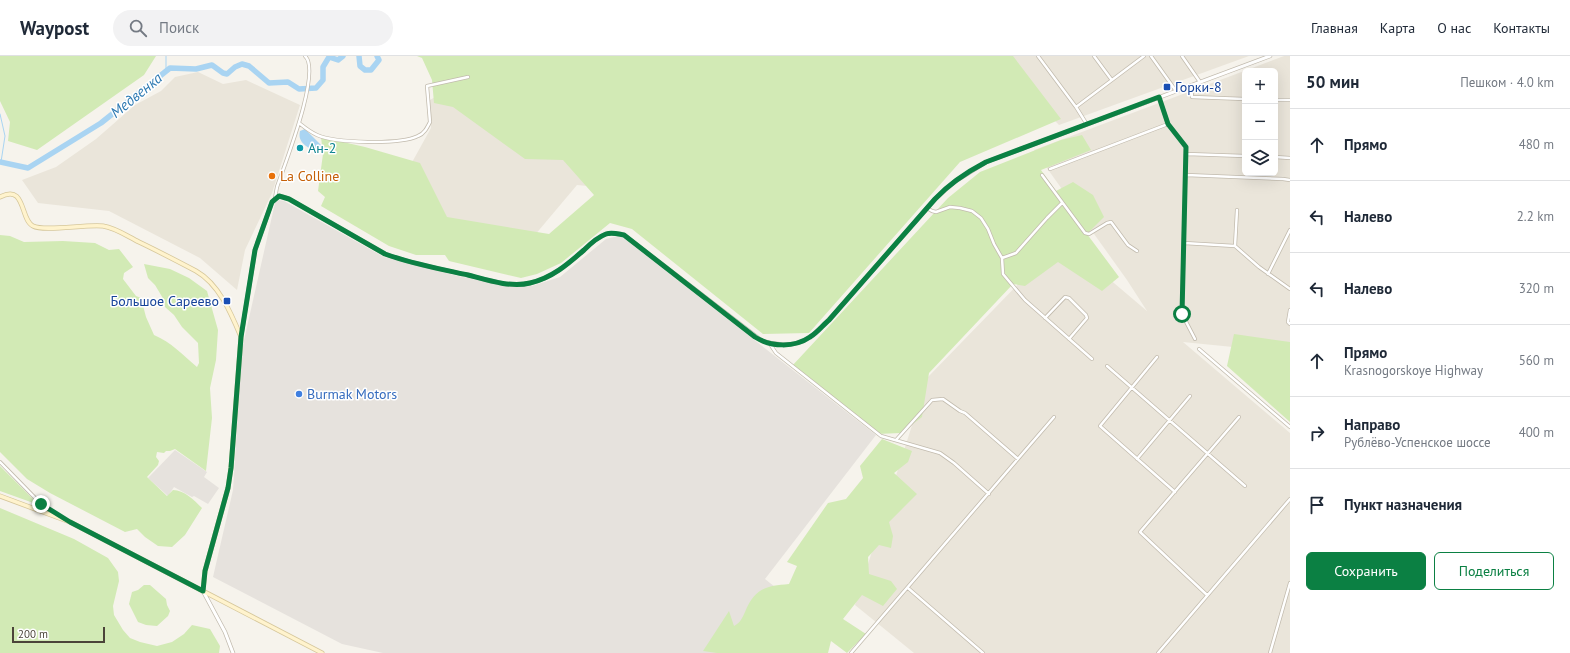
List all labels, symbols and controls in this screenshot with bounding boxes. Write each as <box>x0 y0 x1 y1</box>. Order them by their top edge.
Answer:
search box <box>113 10 393 46</box>
text: Waypost <box>20 16 89 40</box>
icon: search <box>127 17 149 39</box>
text: Поиск <box>159 18 199 37</box>
text: Главная <box>1311 19 1358 37</box>
text: Карта <box>1380 19 1415 37</box>
text: О нас <box>1437 19 1471 37</box>
text: Контакты <box>1493 19 1550 37</box>
water label: Медвенка <box>106 68 166 122</box>
map controls <box>1242 68 1278 176</box>
button: + <box>1242 68 1278 104</box>
text: 50 мин <box>1306 71 1359 93</box>
text: Пешком · 4.0 km <box>1460 74 1554 91</box>
place label: Горки-8 <box>1175 78 1222 96</box>
marker: Горки-8 <box>1162 82 1172 92</box>
button: − <box>1242 104 1278 140</box>
icon: ahead <box>1306 134 1328 156</box>
text: Прямо <box>1344 135 1387 154</box>
text: 480 m <box>1519 136 1554 153</box>
place label: Ан-2 <box>308 139 336 157</box>
button: layers <box>1242 140 1278 176</box>
marker: Ан-2 <box>295 143 305 153</box>
place label: La Colline <box>280 167 339 185</box>
marker: La Colline <box>267 171 277 181</box>
icon: left <box>1306 206 1328 228</box>
text: Налево <box>1344 207 1392 226</box>
text: 2.2 km <box>1517 208 1554 225</box>
icon: left <box>1306 278 1328 300</box>
text: Налево <box>1344 279 1392 298</box>
text: 320 m <box>1519 280 1554 297</box>
place label: Большое Сареево <box>111 292 219 310</box>
marker: Большое Сареево <box>222 296 232 306</box>
route start <box>1173 305 1191 323</box>
text: Прямо <box>1344 343 1387 362</box>
icon: ahead <box>1306 350 1328 372</box>
text: 560 m <box>1519 352 1554 369</box>
text: Krasnogorskoye Highway <box>1344 362 1483 379</box>
place label: Burmak Motors <box>307 385 397 403</box>
marker: Burmak Motors <box>294 389 304 399</box>
text: Направо <box>1344 415 1400 434</box>
icon: right <box>1306 422 1328 444</box>
text: 400 m <box>1519 424 1554 441</box>
text: Рублёво-Успенское шоссе <box>1344 434 1491 451</box>
icon: arrive <box>1306 494 1328 516</box>
route end <box>32 495 50 513</box>
text: Пункт назначения <box>1344 495 1462 514</box>
button: Сохранить <box>1306 552 1426 590</box>
button: Поделиться <box>1434 552 1554 590</box>
scale bar <box>12 625 105 644</box>
text: 200 m <box>18 627 48 641</box>

